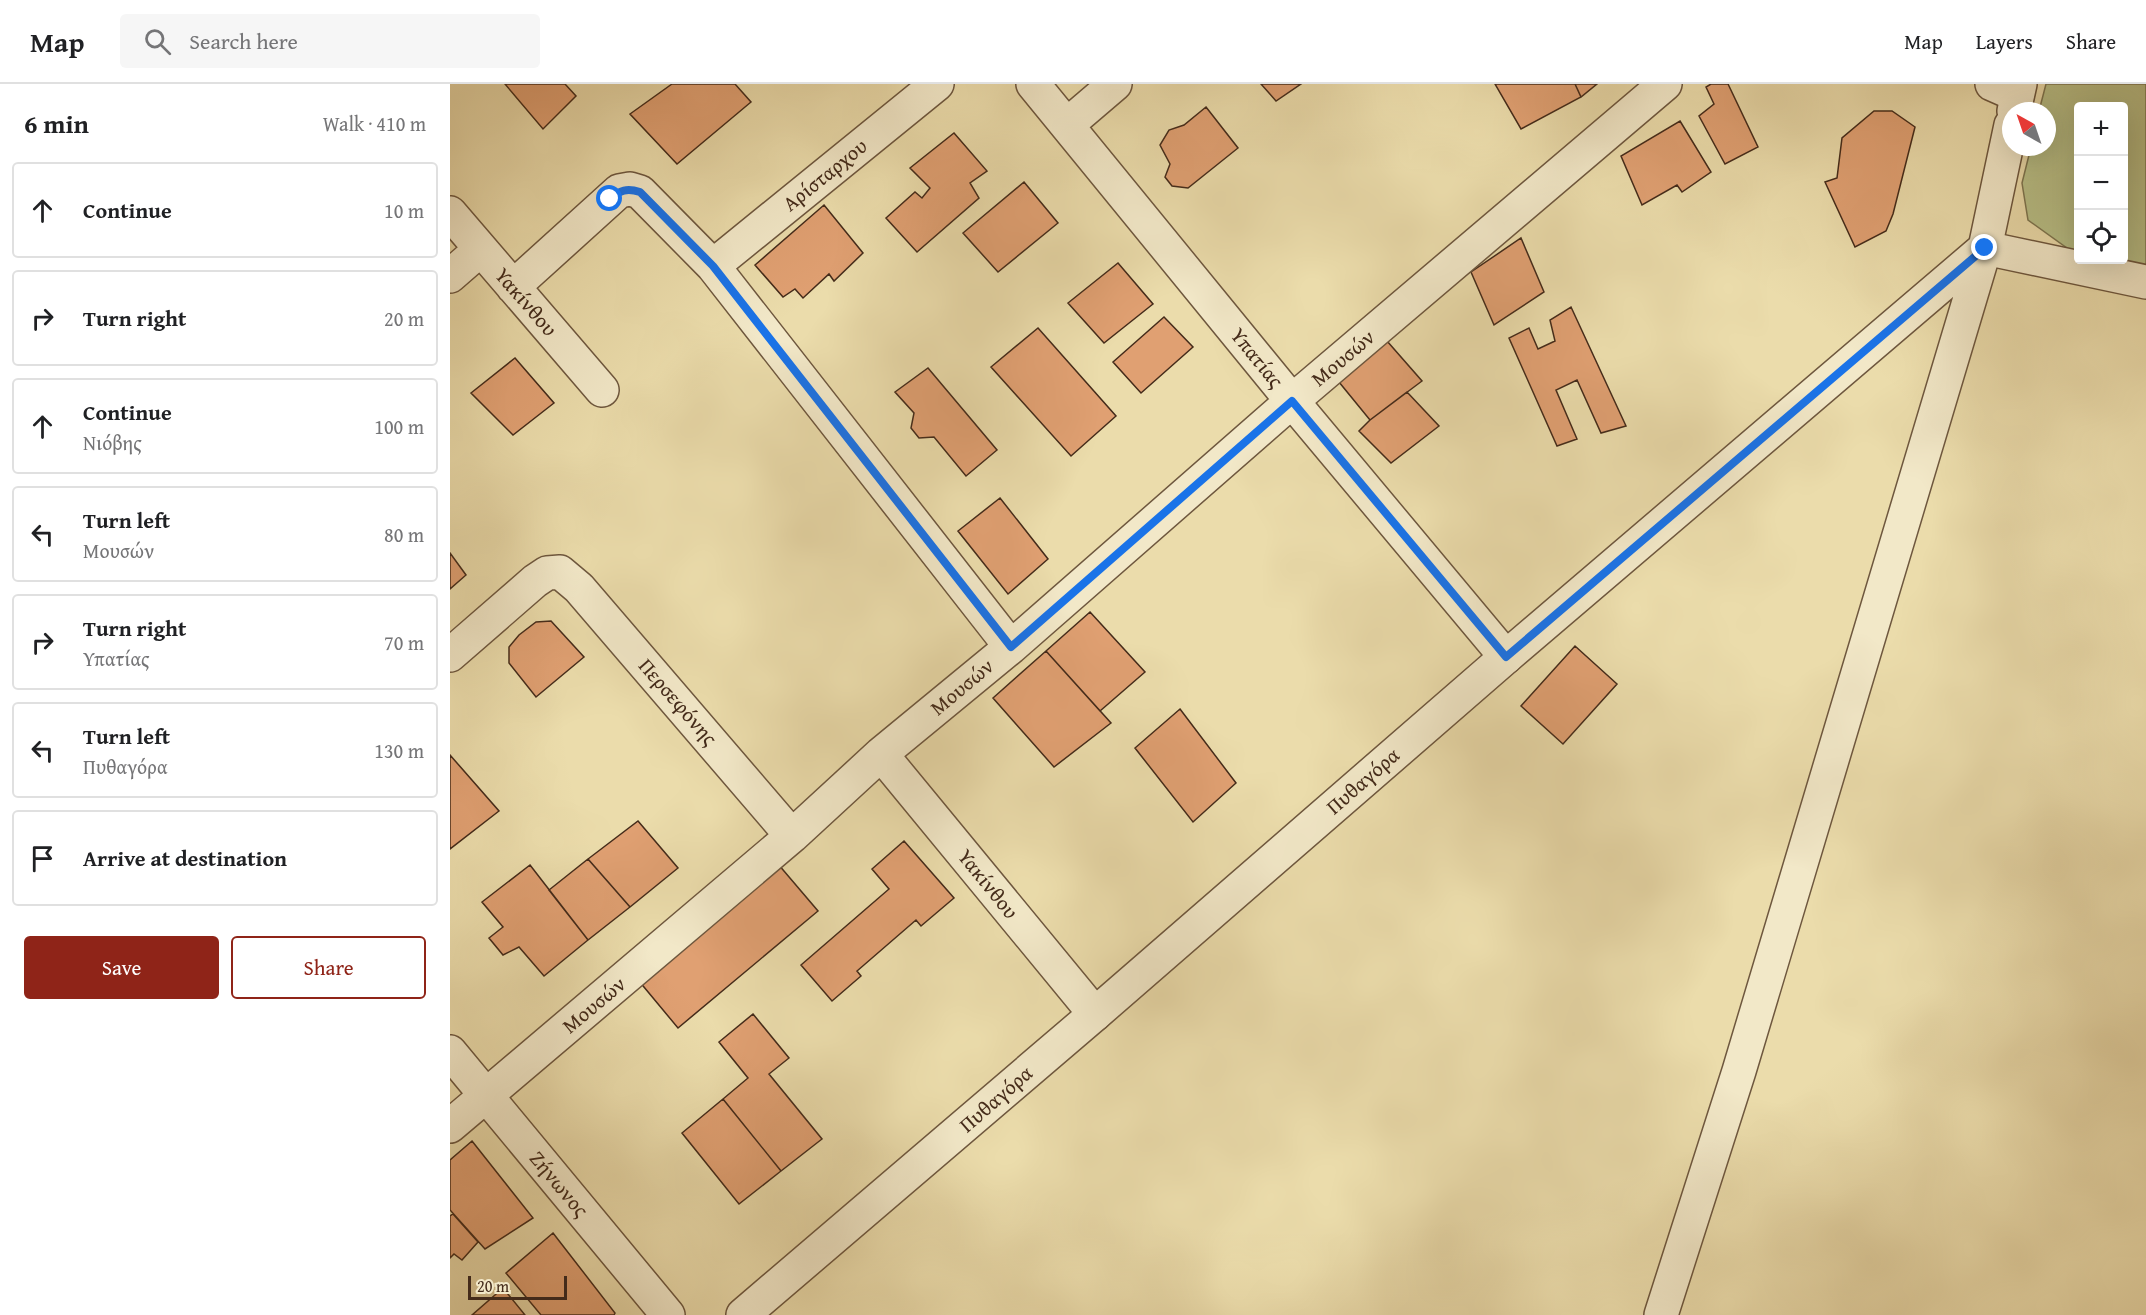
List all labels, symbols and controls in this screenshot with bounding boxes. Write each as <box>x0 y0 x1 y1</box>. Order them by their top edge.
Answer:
search box <box>120 14 540 68</box>
text: Map <box>30 21 84 62</box>
icon: search <box>141 25 174 58</box>
text: Search here <box>189 25 298 57</box>
text: Map <box>1904 26 1943 57</box>
text: Layers <box>1976 26 2033 57</box>
text: Share <box>2066 26 2116 57</box>
north arrow <box>2002 102 2056 156</box>
map controls <box>2074 102 2128 264</box>
button: + <box>2074 102 2128 156</box>
text: 6 min <box>24 104 89 143</box>
text: Walk · 410 m <box>323 109 426 138</box>
street label: Αρίσταρχου <box>775 131 874 219</box>
button: − <box>2074 156 2128 210</box>
route start <box>596 185 622 211</box>
icon: ahead <box>26 194 59 227</box>
text: Continue <box>83 194 172 226</box>
text: 10 m <box>384 196 424 225</box>
button: locate <box>2074 210 2128 264</box>
route end <box>1971 234 1997 260</box>
street label: Υακίνθου <box>487 260 565 343</box>
icon: right <box>26 302 59 335</box>
text: Turn right <box>83 302 186 334</box>
text: 20 m <box>384 304 424 333</box>
street label: Υπατίας <box>1223 320 1291 395</box>
street label: Μουσών <box>1304 322 1381 394</box>
text: Continue <box>83 396 172 428</box>
icon: ahead <box>26 410 59 443</box>
text: 100 m <box>374 412 424 441</box>
text: Νιόβης <box>83 428 142 457</box>
text: Turn left <box>83 504 170 536</box>
icon: left <box>26 518 59 551</box>
text: 80 m <box>384 520 424 549</box>
text: Μουσών <box>83 536 154 565</box>
text: Turn right <box>83 612 186 644</box>
icon: right <box>26 626 59 659</box>
text: 70 m <box>384 628 424 657</box>
text: Υπατίας <box>83 644 149 673</box>
street label: Περσεφόνης <box>632 651 725 752</box>
street label: Μουσών <box>923 651 1000 723</box>
text: Turn left <box>83 720 170 752</box>
icon: left <box>26 734 59 767</box>
text: 130 m <box>374 736 424 765</box>
street label: Πυθαγόρα <box>1319 740 1406 822</box>
text: Πυθαγόρα <box>83 752 168 781</box>
street label: Υακίνθου <box>950 841 1026 926</box>
icon: arrive <box>26 842 59 875</box>
text: Arrive at destination <box>83 842 287 874</box>
button: Save <box>24 936 219 999</box>
button: Share <box>231 936 426 999</box>
street label: Μουσών <box>555 969 632 1041</box>
street label: Πυθαγόρα <box>952 1058 1039 1140</box>
street label: Ζήνωνος <box>522 1144 597 1224</box>
scale bar <box>468 1273 567 1300</box>
text: 20 m <box>477 1274 509 1298</box>

